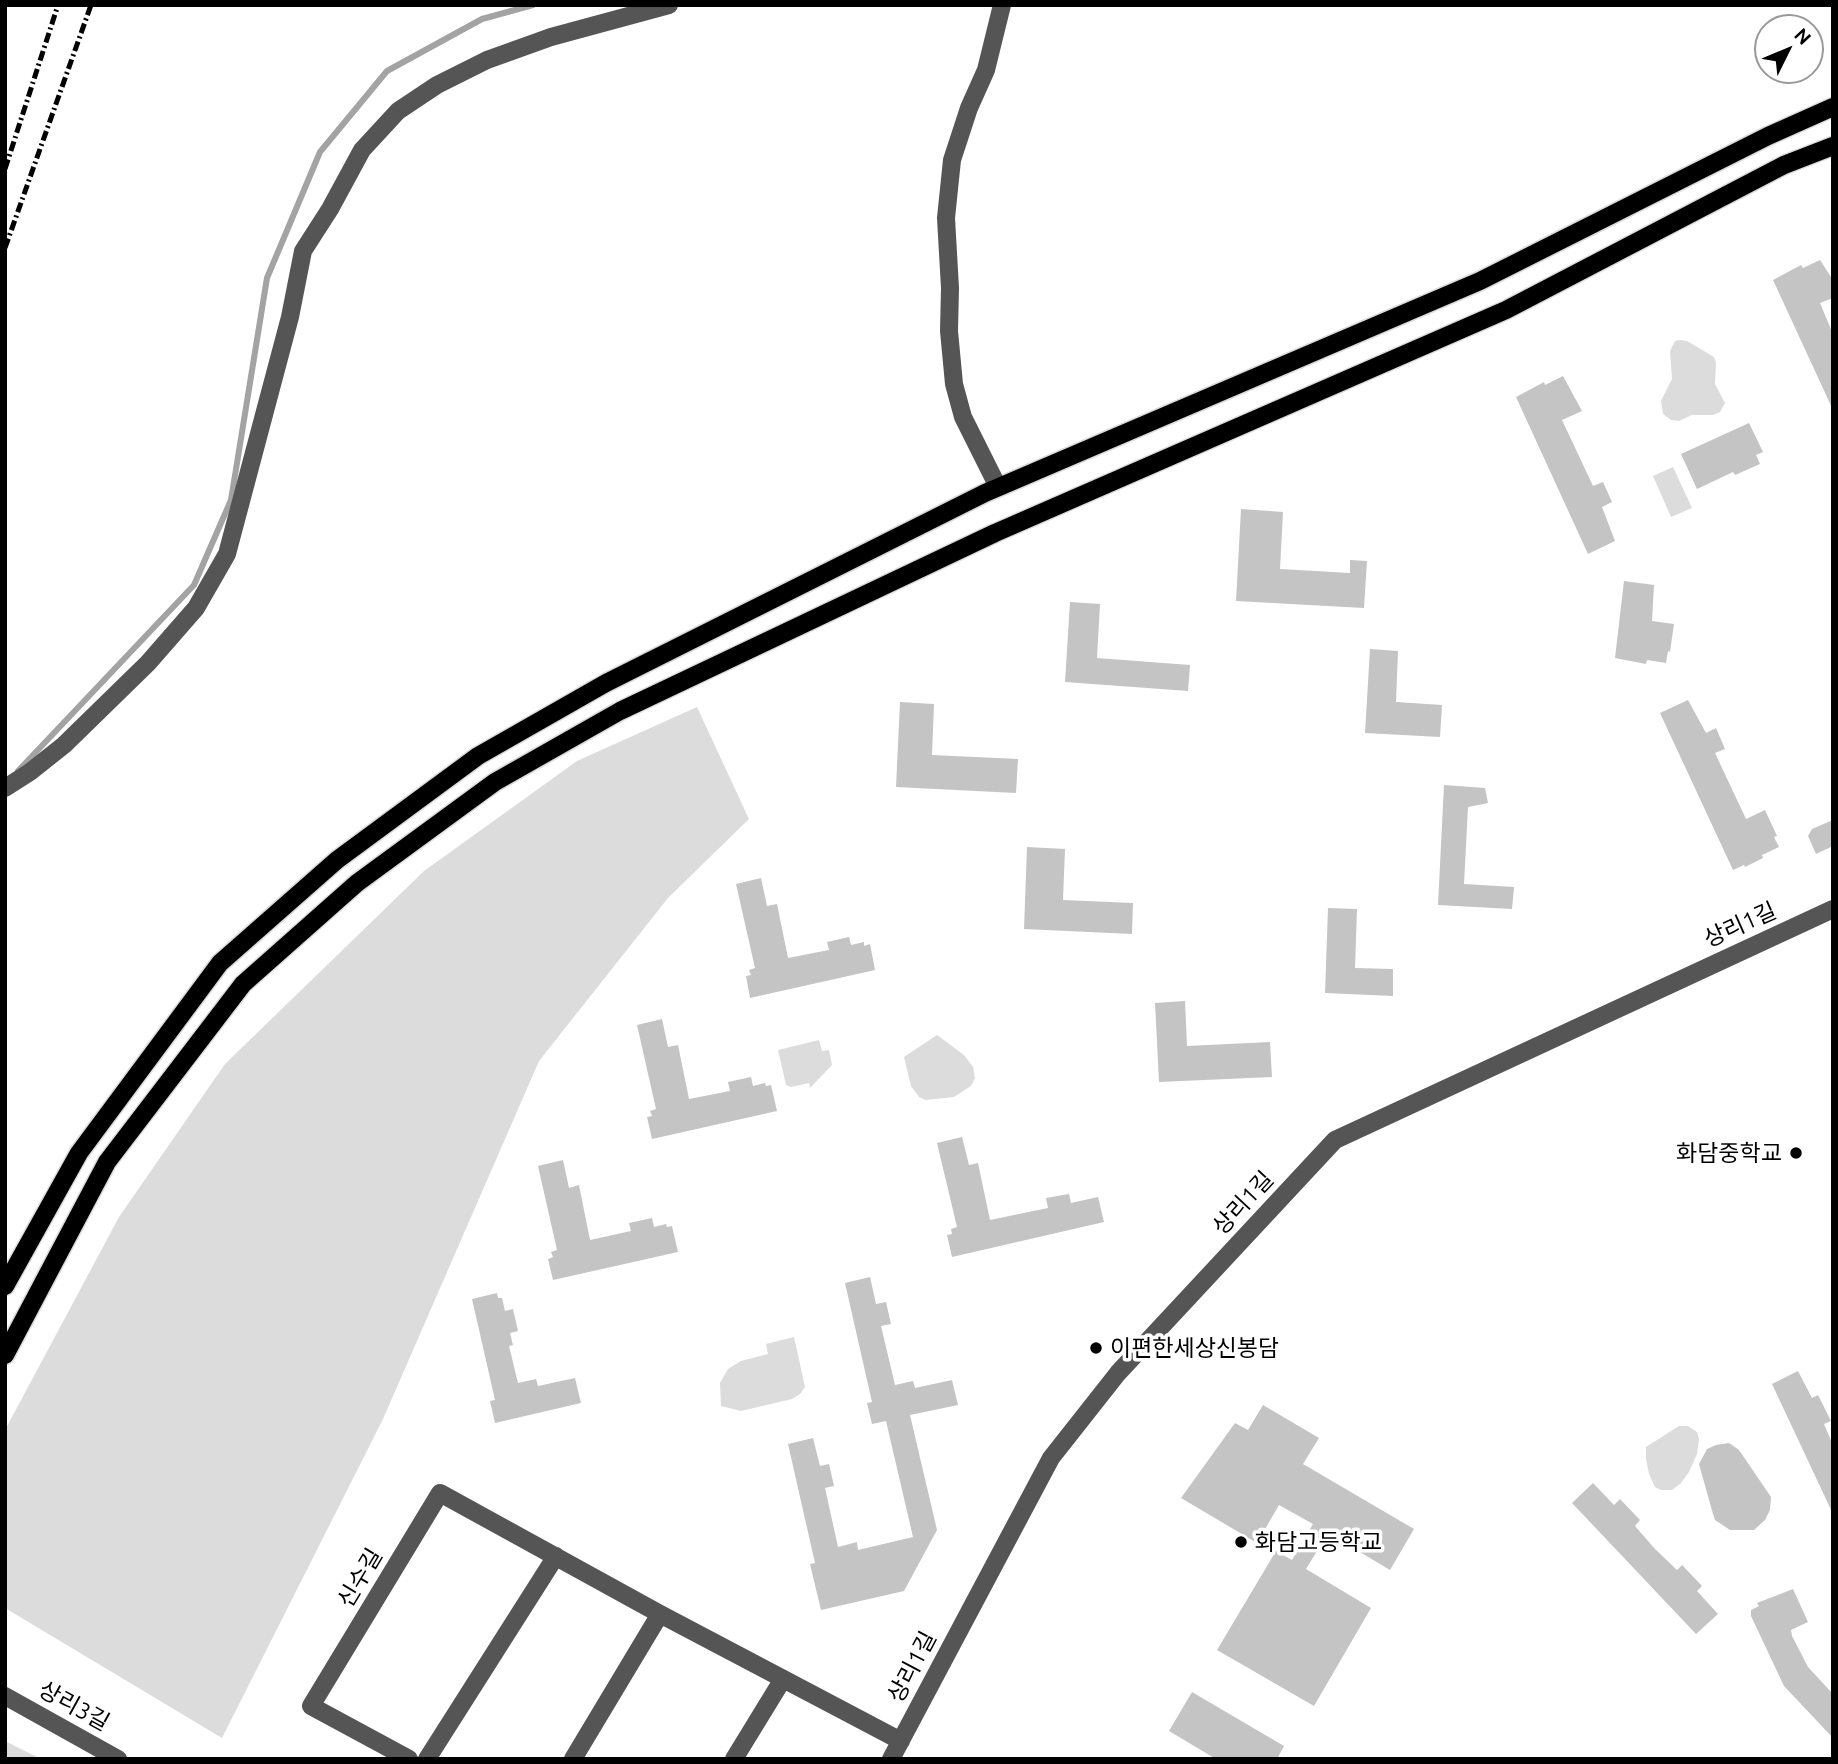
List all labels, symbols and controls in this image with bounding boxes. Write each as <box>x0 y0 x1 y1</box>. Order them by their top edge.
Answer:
north arrow <box>1754 14 1824 84</box>
text: N <box>1790 23 1816 49</box>
street label: 상리1길 <box>1699 897 1781 953</box>
place label: 화담중학교 <box>1676 1139 1782 1167</box>
marker: 화담중학교 <box>1788 1145 1804 1161</box>
street label: 상리1길 <box>1207 1166 1279 1240</box>
place label: 이편한세상신봉담 <box>1110 1334 1279 1362</box>
marker: 이편한세상신봉담 <box>1088 1340 1104 1356</box>
place label: 화담고등학교 <box>1255 1528 1382 1556</box>
marker: 화담고등학교 <box>1233 1534 1249 1550</box>
street label: 신수길 <box>332 1544 388 1612</box>
street label: 상리1길 <box>882 1627 942 1707</box>
street label: 상리3길 <box>34 1675 114 1737</box>

